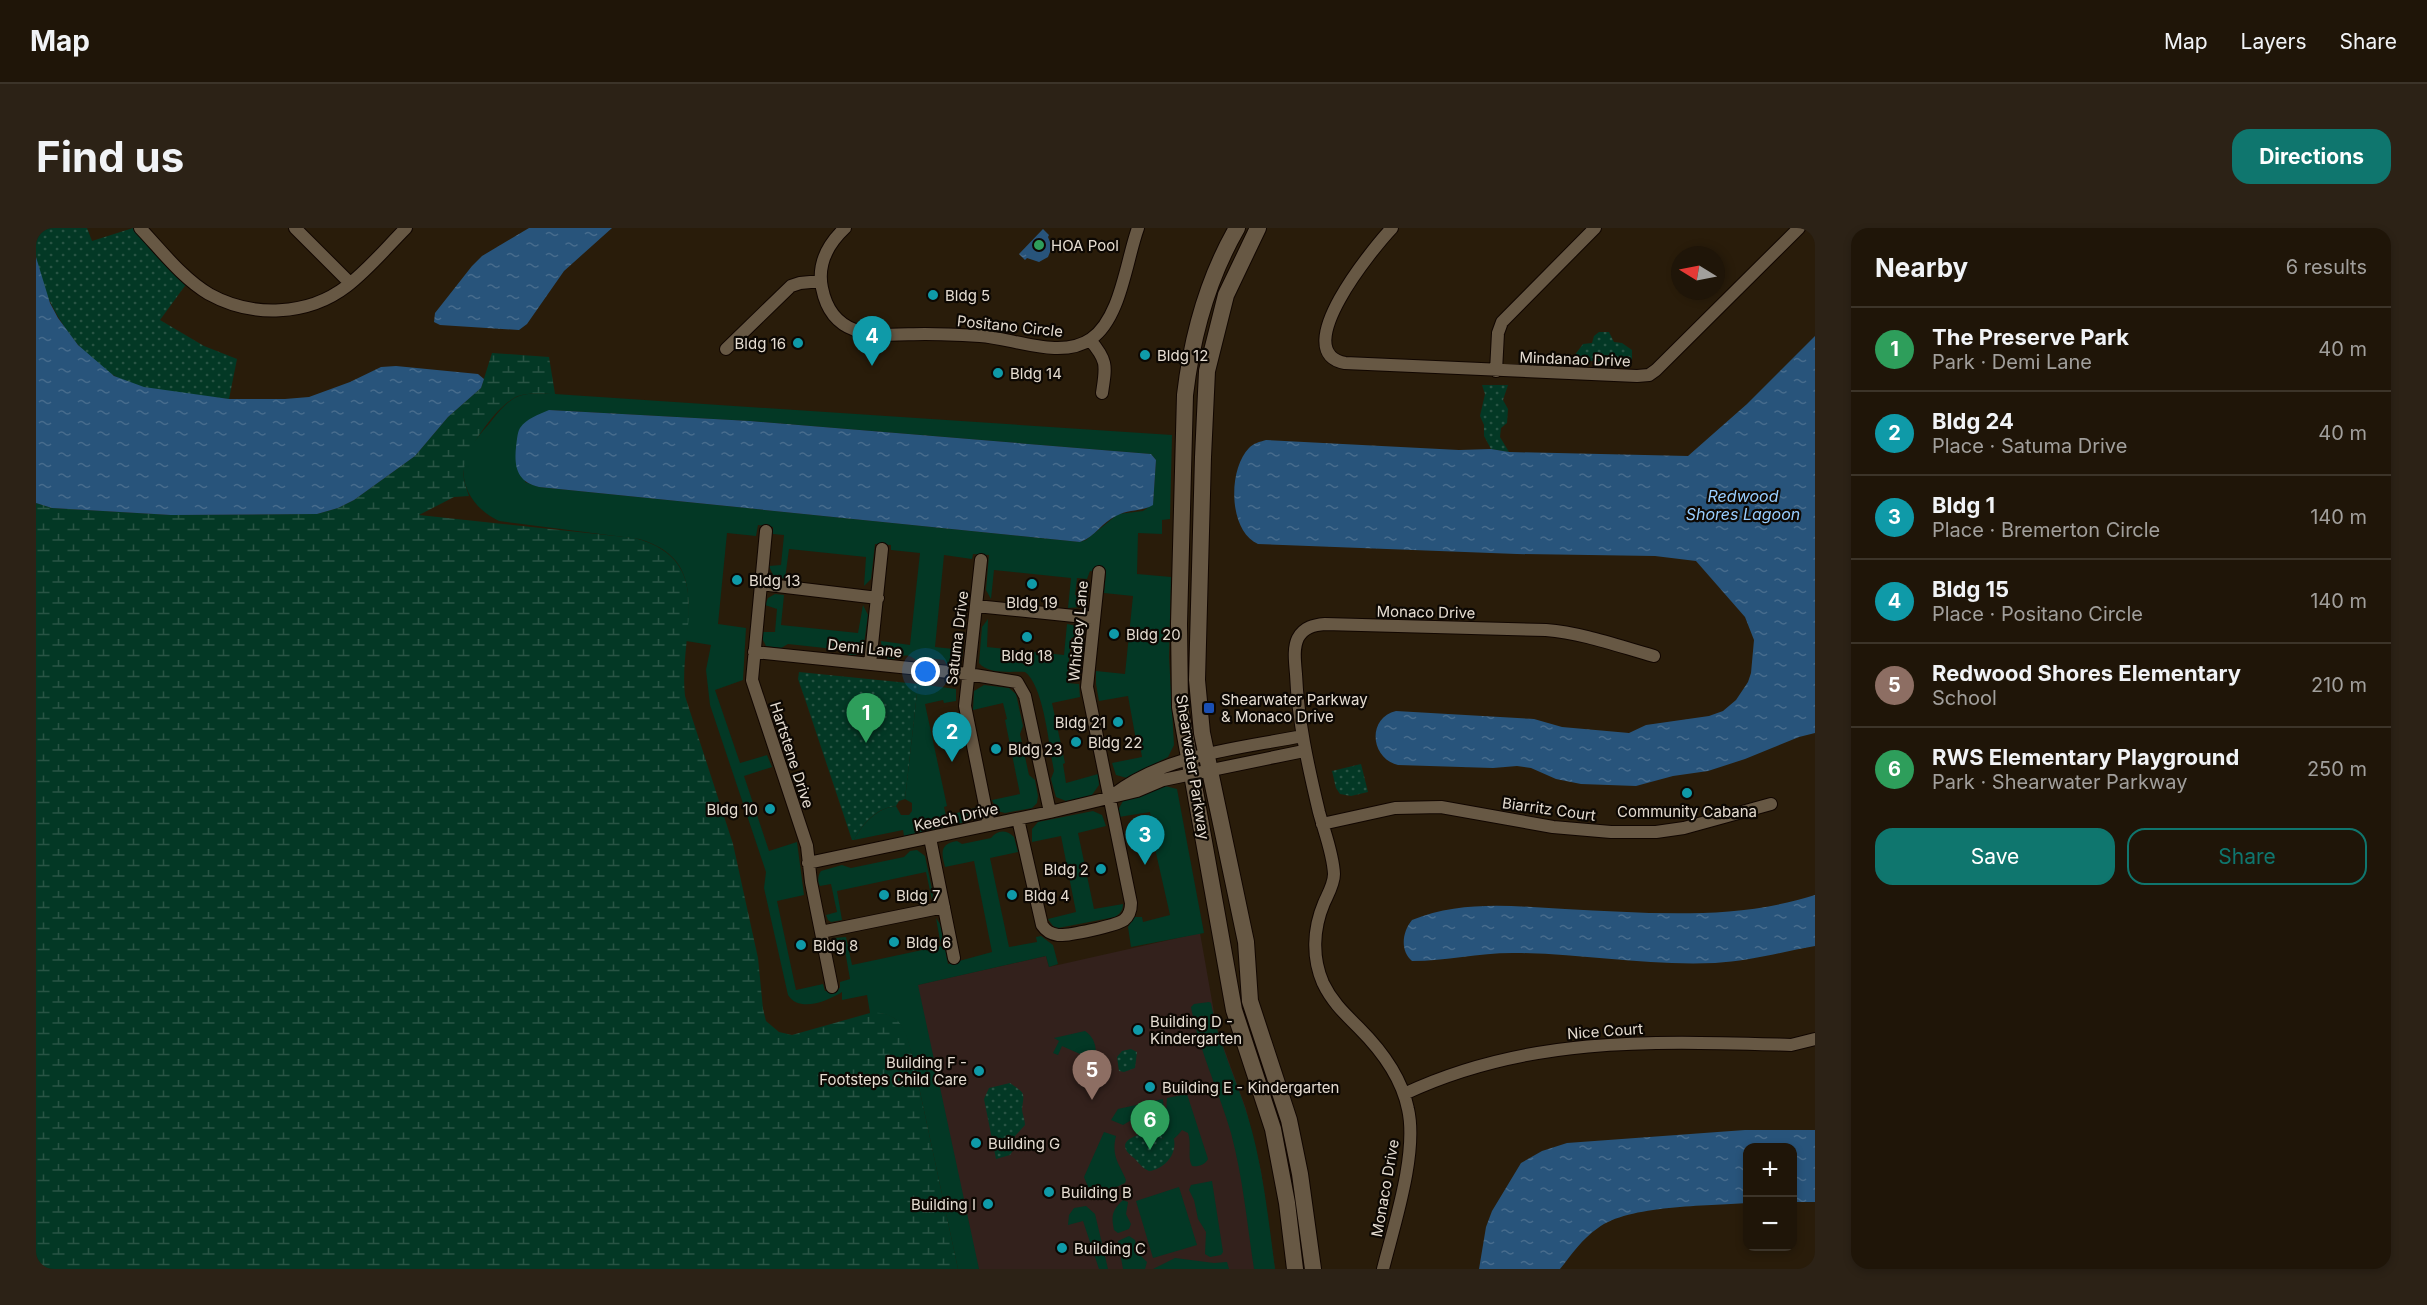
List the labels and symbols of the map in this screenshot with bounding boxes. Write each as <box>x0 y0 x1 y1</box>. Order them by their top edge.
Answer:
place label: HOA Pool <box>1051 236 1119 255</box>
marker: HOA Pool <box>1032 238 1046 252</box>
north arrow <box>1671 246 1725 300</box>
place label: Bldg 5 <box>945 286 990 305</box>
marker: Bldg 5 <box>926 288 940 302</box>
street label: Positano Circle <box>956 311 1064 341</box>
pin: 4 <box>852 316 892 366</box>
place label: Bldg 16 <box>735 334 786 353</box>
marker: Bldg 16 <box>791 336 805 350</box>
place label: Bldg 12 <box>1157 346 1208 365</box>
marker: Bldg 12 <box>1138 348 1152 362</box>
street label: Mindanao Drive <box>1519 348 1631 370</box>
place label: Bldg 14 <box>1010 364 1062 383</box>
marker: Bldg 14 <box>991 366 1005 380</box>
water label: Redwood Shores Lagoon <box>1686 486 1800 524</box>
place label: Bldg 13 <box>749 571 800 590</box>
marker: Bldg 13 <box>730 573 744 587</box>
marker: Bldg 19 <box>1025 577 1039 591</box>
street label: Whidbey Lane <box>1064 580 1092 682</box>
street label: Satuma Drive <box>942 590 972 686</box>
place label: Bldg 19 <box>1006 593 1058 612</box>
street label: Monaco Drive <box>1376 602 1476 622</box>
place label: Bldg 20 <box>1126 625 1181 644</box>
marker: Bldg 20 <box>1107 627 1121 641</box>
marker: Bldg 18 <box>1020 630 1034 644</box>
street label: Demi Lane <box>827 635 903 661</box>
place label: Bldg 18 <box>1001 646 1053 665</box>
your location <box>911 657 940 686</box>
place label: Shearwater Parkway & Monaco Drive <box>1221 690 1368 726</box>
street label: Shearwater Parkway <box>1172 693 1214 841</box>
pin: 1 <box>846 694 886 743</box>
street label: Hartstene Drive <box>766 699 818 811</box>
marker: Shearwater Parkway & Monaco Drive <box>1202 701 1216 715</box>
pin: 2 <box>932 712 972 762</box>
place label: Bldg 21 <box>1055 713 1106 732</box>
marker: Bldg 21 <box>1111 715 1125 729</box>
place label: Bldg 22 <box>1088 733 1142 752</box>
marker: Bldg 22 <box>1069 735 1083 749</box>
place label: Bldg 23 <box>1008 740 1062 759</box>
marker: Bldg 23 <box>989 742 1003 756</box>
marker: Community Cabana <box>1680 786 1694 800</box>
street label: Biarritz Court <box>1501 793 1597 825</box>
street label: Keech Drive <box>912 799 1000 835</box>
place label: Bldg 10 <box>706 800 758 819</box>
marker: Bldg 10 <box>763 802 777 816</box>
place label: Community Cabana <box>1617 802 1757 821</box>
pin: 3 <box>1126 816 1164 865</box>
place label: Bldg 2 <box>1044 860 1089 879</box>
marker: Bldg 2 <box>1094 862 1108 876</box>
place label: Bldg 7 <box>896 886 941 905</box>
place label: Bldg 4 <box>1024 886 1070 905</box>
marker: Bldg 7 <box>877 888 891 902</box>
marker: Bldg 4 <box>1005 888 1019 902</box>
place label: Bldg 6 <box>906 933 951 952</box>
marker: Bldg 6 <box>887 935 901 949</box>
place label: Bldg 8 <box>813 936 858 955</box>
marker: Bldg 8 <box>794 938 808 952</box>
place label: Building D - Kindergarten <box>1150 1012 1242 1048</box>
street label: Nice Court <box>1566 1019 1644 1043</box>
marker: Building D - Kindergarten <box>1131 1023 1145 1037</box>
pin: 5 <box>1072 1050 1112 1100</box>
place label: Building F - Footsteps Child Care <box>819 1053 967 1089</box>
marker: Building F - Footsteps Child Care <box>972 1064 986 1078</box>
place label: Building E - Kindergarten <box>1162 1078 1339 1097</box>
marker: Building E - Kindergarten <box>1143 1080 1157 1094</box>
pin: 6 <box>1130 1100 1170 1150</box>
place label: Building G <box>988 1134 1060 1153</box>
marker: Building G <box>969 1136 983 1150</box>
street label: Monaco Drive <box>1367 1138 1403 1238</box>
place label: Building B <box>1061 1183 1132 1202</box>
marker: Building B <box>1042 1185 1056 1199</box>
place label: Building I <box>911 1195 976 1214</box>
marker: Building I <box>981 1197 995 1211</box>
place label: Building C <box>1074 1239 1146 1258</box>
marker: Building C <box>1055 1241 1069 1255</box>

